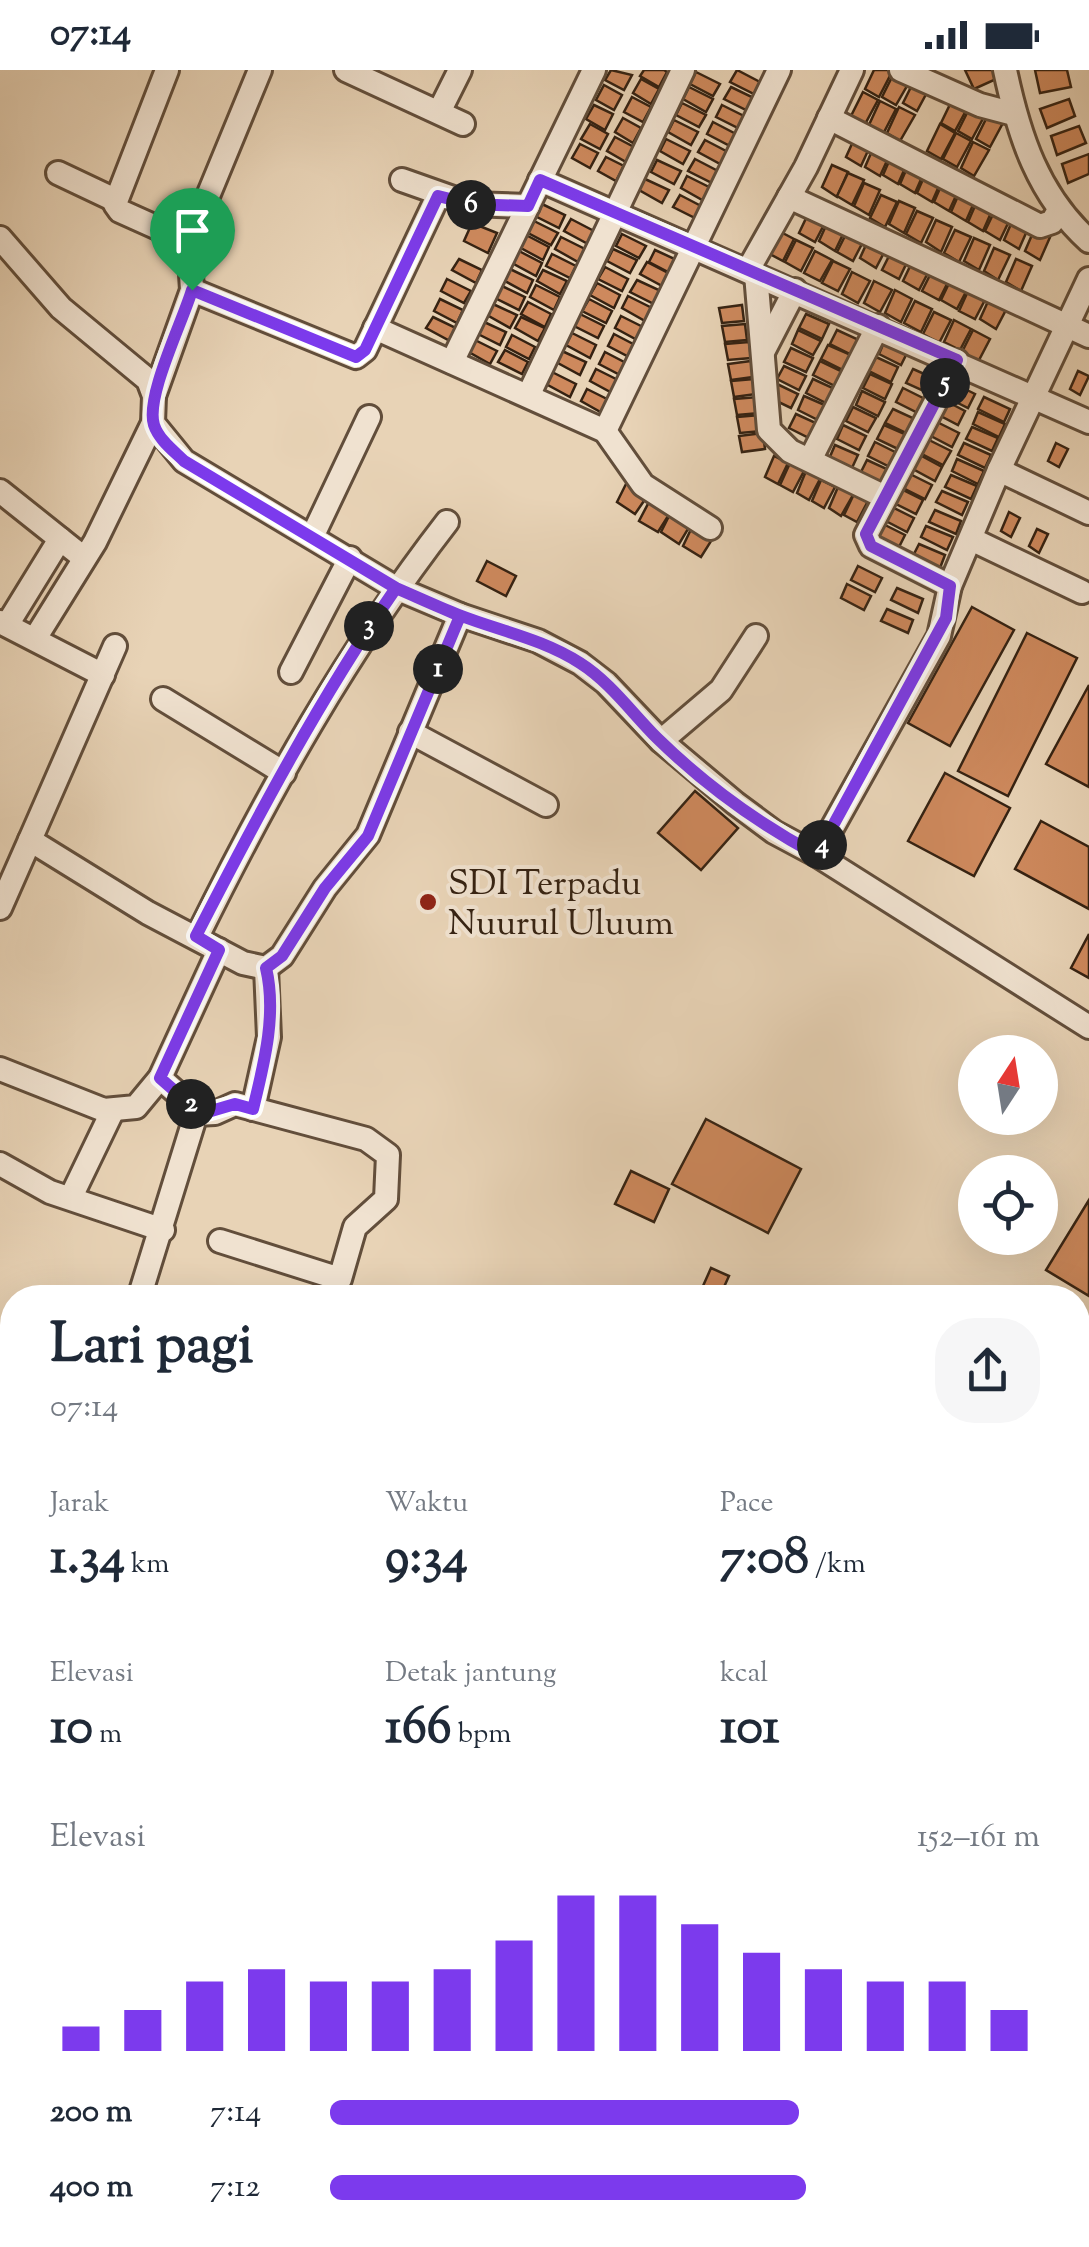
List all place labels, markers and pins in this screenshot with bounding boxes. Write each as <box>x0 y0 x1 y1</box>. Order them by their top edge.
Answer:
pin: 6 <box>446 180 496 230</box>
pin <box>150 188 235 291</box>
pin: 5 <box>920 358 970 408</box>
pin: 3 <box>344 601 394 651</box>
pin: 1 <box>413 644 463 694</box>
pin: 4 <box>797 820 847 870</box>
place label: SDI Terpadu Nuurul Uluum <box>448 860 674 951</box>
marker: SDI Terpadu Nuurul Uluum <box>417 891 439 913</box>
pin: 2 <box>166 1079 216 1129</box>

